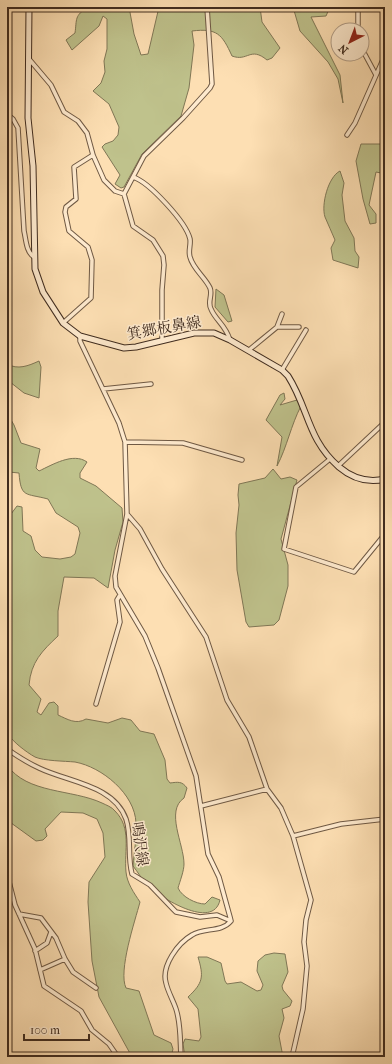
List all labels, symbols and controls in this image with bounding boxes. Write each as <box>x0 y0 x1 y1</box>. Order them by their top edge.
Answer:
north arrow <box>330 22 370 62</box>
text: N <box>336 41 351 57</box>
street label: 箕郷板鼻線 <box>125 313 203 343</box>
street label: 鳴沢線 <box>128 820 152 868</box>
scale bar <box>24 1016 89 1042</box>
text: 100 m <box>30 1023 60 1037</box>

